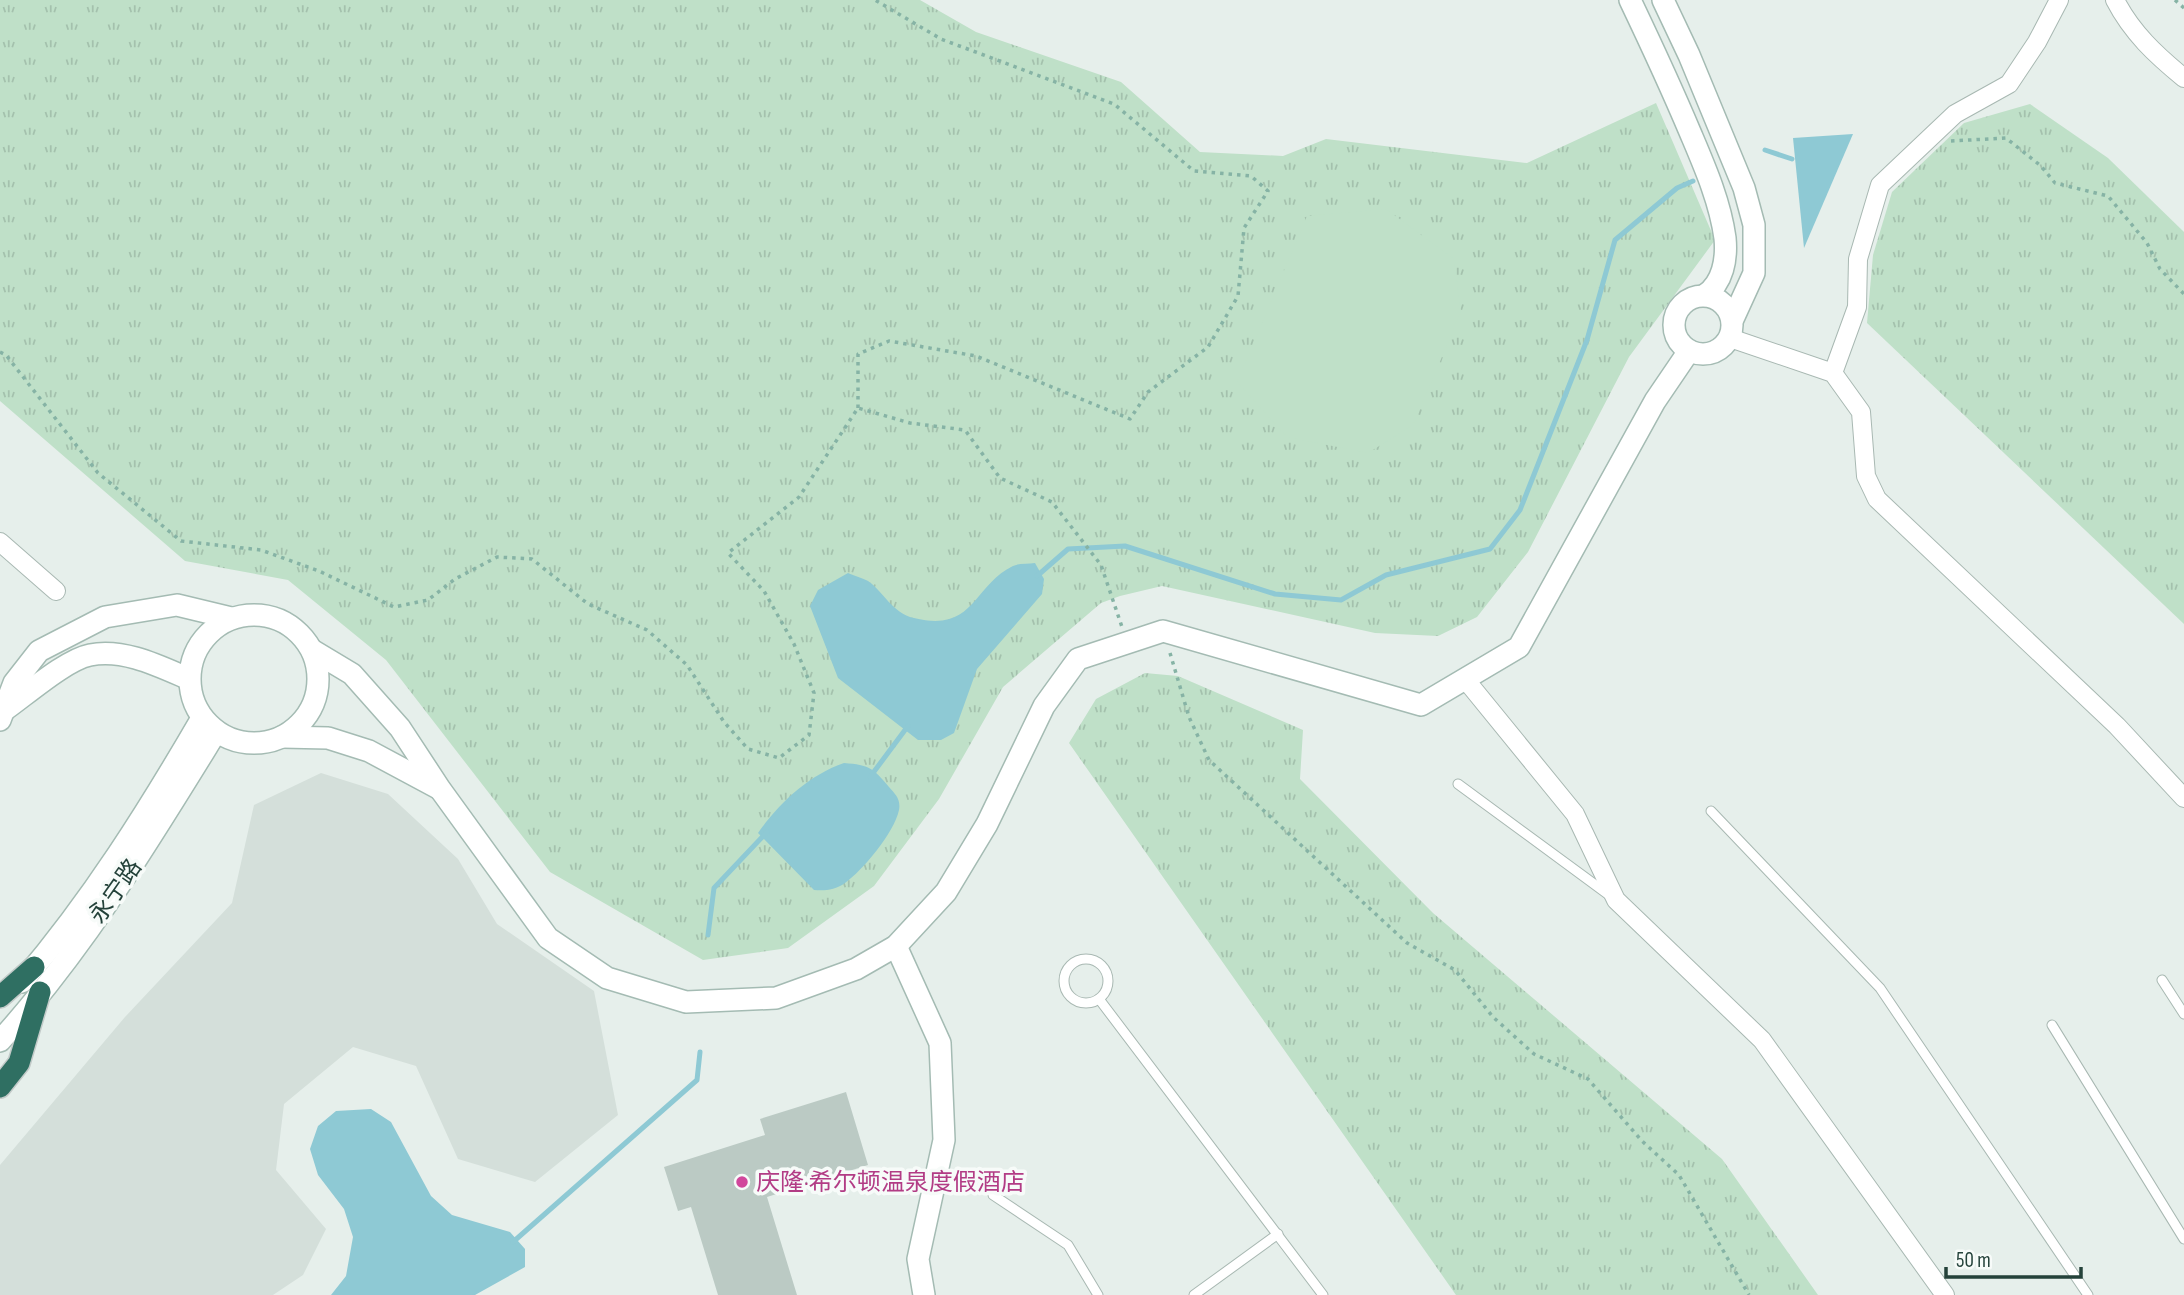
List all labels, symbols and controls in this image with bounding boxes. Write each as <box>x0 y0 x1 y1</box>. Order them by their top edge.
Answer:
street label: 永宁路 <box>83 853 148 929</box>
place label: 庆隆·希尔顿温泉度假酒店 <box>756 1168 1025 1197</box>
marker: 庆隆·希尔顿温泉度假酒店 <box>734 1174 750 1190</box>
scale bar <box>1946 1236 2081 1280</box>
text: 50 m <box>1956 1248 1991 1273</box>

